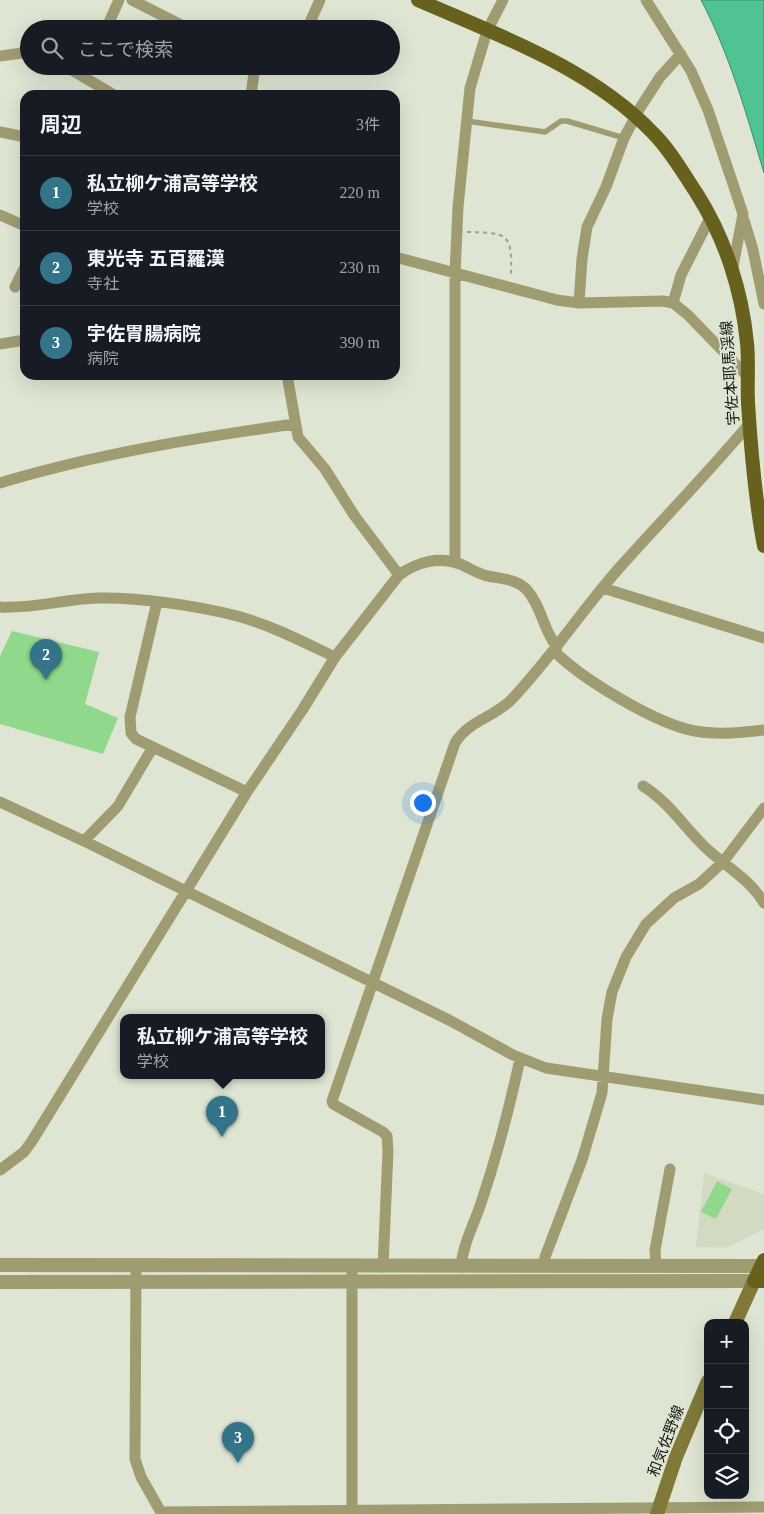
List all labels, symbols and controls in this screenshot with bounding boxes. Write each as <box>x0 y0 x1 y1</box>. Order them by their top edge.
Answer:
search box <box>20 20 400 75</box>
icon: search <box>38 34 66 62</box>
text: ここで検索 <box>78 39 173 60</box>
text: 周辺 <box>40 113 82 137</box>
text: 3件 <box>356 116 380 133</box>
text: 私立柳ケ浦高等学校 <box>87 173 258 194</box>
text: 1 <box>52 184 60 201</box>
text: 220 m <box>340 184 380 201</box>
text: 学校 <box>87 200 119 217</box>
text: 東光寺 五百羅漢 <box>87 248 225 269</box>
text: 2 <box>52 259 60 276</box>
text: 230 m <box>340 259 380 276</box>
text: 寺社 <box>87 275 119 292</box>
street label: 宇佐本耶馬渓線 <box>718 320 742 426</box>
text: 宇佐胃腸病院 <box>87 323 201 344</box>
text: 3 <box>52 334 60 351</box>
text: 390 m <box>340 334 380 351</box>
text: 病院 <box>87 350 119 367</box>
pin: 2 <box>30 639 62 680</box>
your location <box>410 790 436 816</box>
popup <box>120 1014 325 1079</box>
text: 私立柳ケ浦高等学校 <box>137 1026 308 1047</box>
text: 学校 <box>137 1053 169 1070</box>
pin: 1 <box>206 1096 238 1137</box>
map controls <box>704 1319 749 1499</box>
button: + <box>704 1319 749 1364</box>
button: − <box>704 1364 749 1409</box>
street label: 和気佐野線 <box>645 1403 687 1479</box>
button: locate <box>704 1409 749 1454</box>
pin: 3 <box>222 1422 254 1463</box>
button: layers <box>704 1454 749 1499</box>

